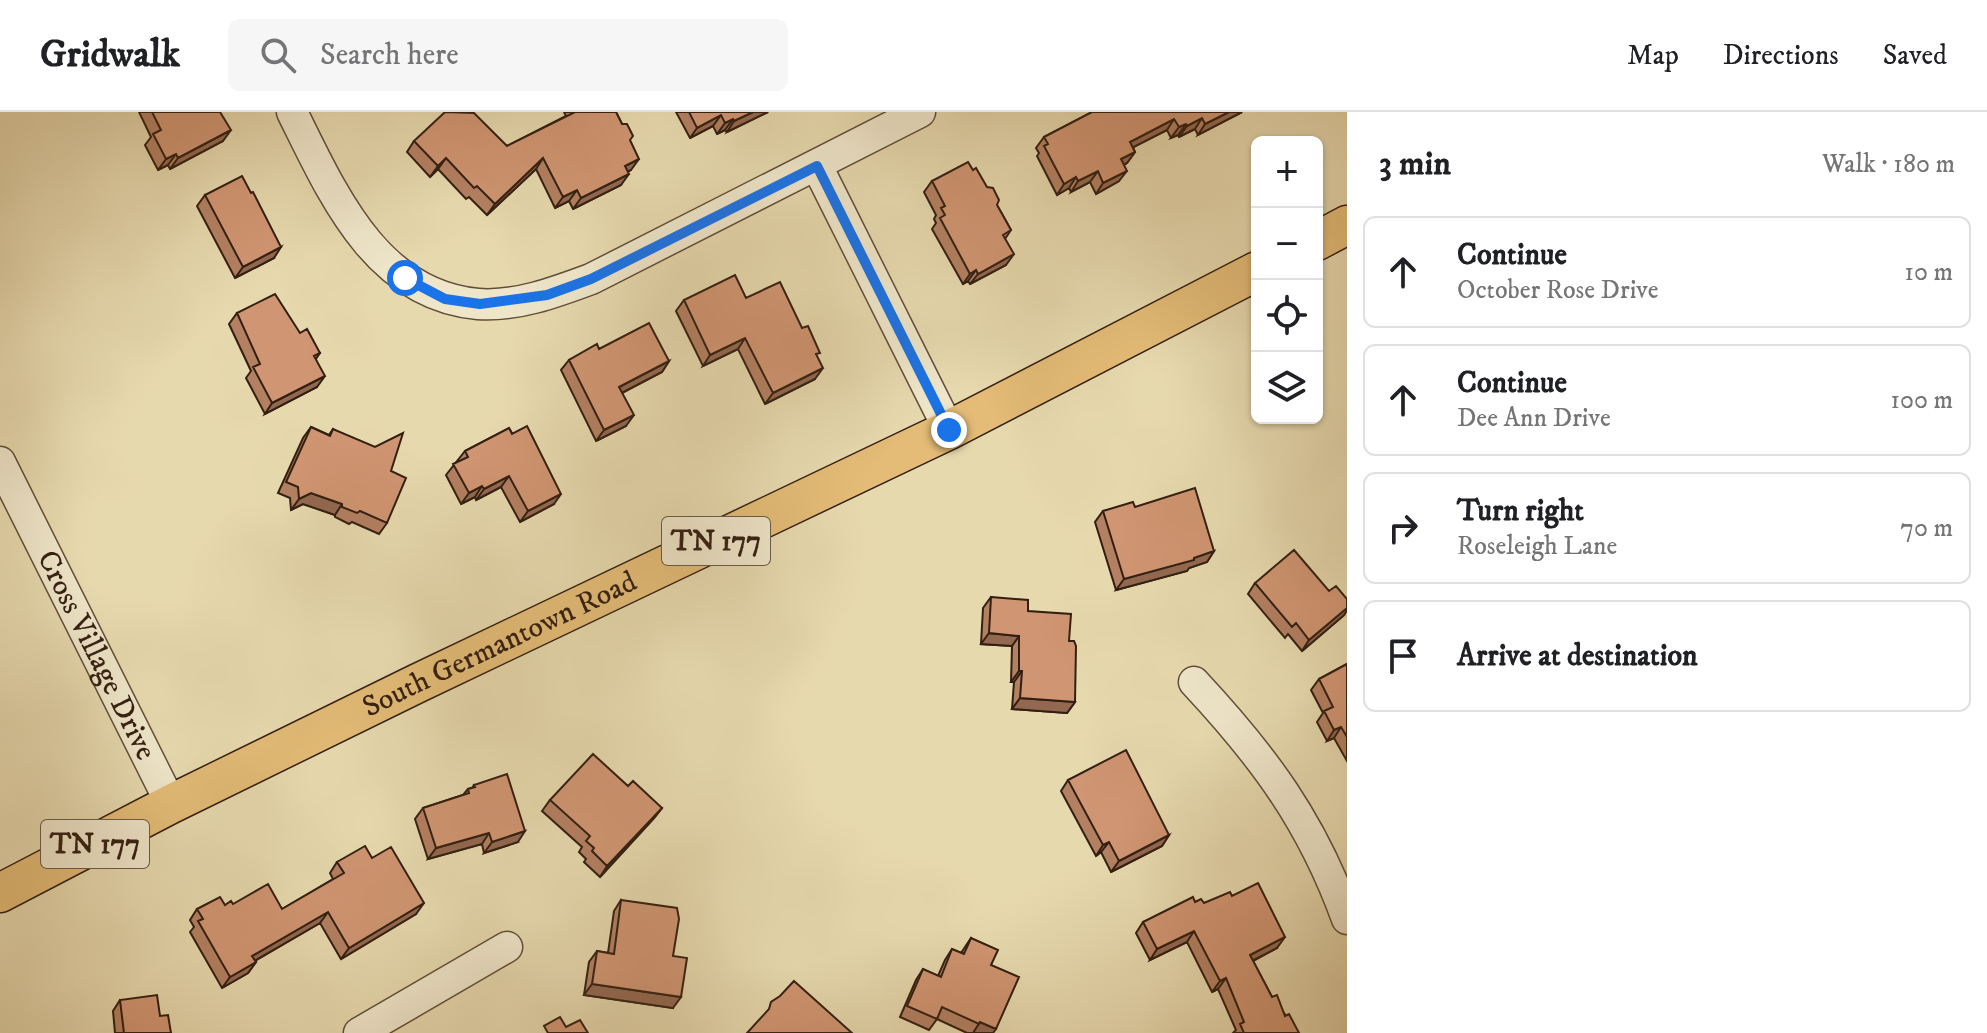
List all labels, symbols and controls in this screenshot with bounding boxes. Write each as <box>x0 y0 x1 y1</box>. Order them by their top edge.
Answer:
search box <box>228 19 788 91</box>
text: Gridwalk <box>40 31 180 79</box>
icon: search <box>256 33 300 77</box>
text: Search here <box>320 37 459 74</box>
text: Map <box>1627 38 1679 73</box>
text: Directions <box>1723 38 1839 73</box>
text: Saved <box>1883 38 1947 73</box>
map controls <box>1251 136 1323 424</box>
button: + <box>1251 136 1323 208</box>
text: 3 min <box>1379 143 1451 185</box>
text: Walk · 180 m <box>1822 148 1955 181</box>
button: − <box>1251 208 1323 280</box>
text: Continue <box>1457 237 1567 274</box>
icon: ahead <box>1381 250 1425 294</box>
text: 10 m <box>1904 256 1953 289</box>
route start <box>387 260 423 296</box>
text: October Rose Drive <box>1457 274 1659 307</box>
button: locate <box>1251 280 1323 352</box>
button: layers <box>1251 352 1323 424</box>
text: Continue <box>1457 365 1567 402</box>
icon: ahead <box>1381 378 1425 422</box>
text: 100 m <box>1890 384 1953 417</box>
text: Dee Ann Drive <box>1457 402 1611 435</box>
route end <box>931 412 967 448</box>
text: Turn right <box>1457 493 1584 530</box>
icon: right <box>1381 506 1425 550</box>
text: 70 m <box>1900 512 1953 545</box>
road number: TN 177 <box>662 517 770 565</box>
text: Roseleigh Lane <box>1457 530 1617 563</box>
street label: Cross Village Drive <box>29 544 164 766</box>
street label: South Germantown Road <box>356 563 643 726</box>
icon: arrive <box>1381 634 1425 678</box>
text: Arrive at destination <box>1457 638 1698 675</box>
road number: TN 177 <box>41 820 149 868</box>

